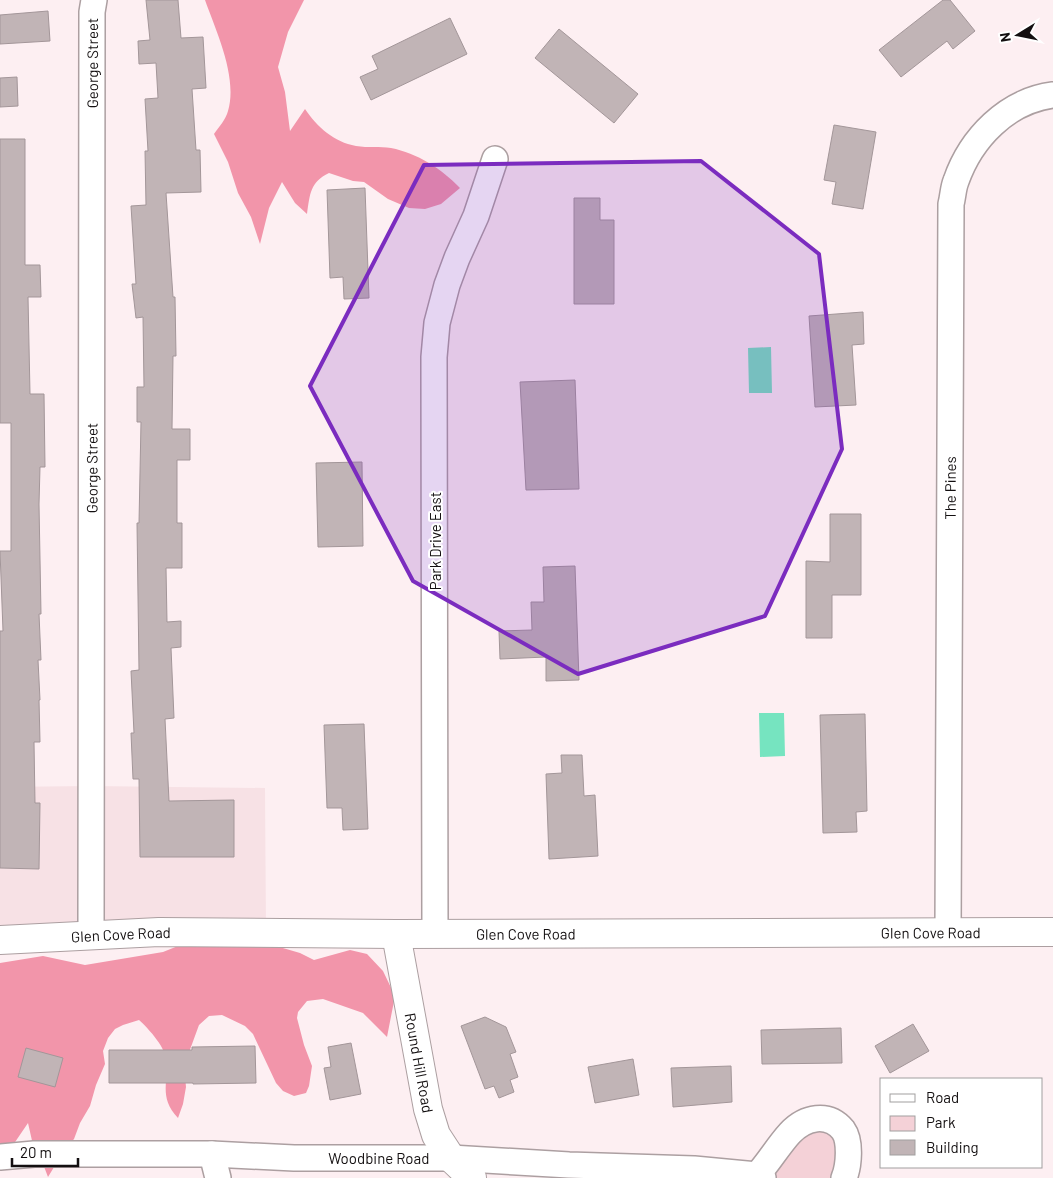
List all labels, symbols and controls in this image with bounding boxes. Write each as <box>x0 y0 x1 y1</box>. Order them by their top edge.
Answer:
north arrow <box>993 10 1043 60</box>
street label: George Street <box>83 18 101 108</box>
text: N <box>996 31 1014 43</box>
street label: George Street <box>82 423 101 513</box>
street label: The Pines <box>941 456 959 520</box>
street label: Park Drive East <box>426 492 444 590</box>
street label: Glen Cove Road <box>71 923 171 945</box>
street label: Glen Cove Road <box>881 923 981 942</box>
street label: Glen Cove Road <box>476 924 576 943</box>
street label: Round Hill Road <box>402 1011 438 1114</box>
legend <box>880 1078 1043 1168</box>
text: Road <box>926 1088 959 1106</box>
text: Park <box>926 1113 956 1131</box>
scale bar <box>12 1136 79 1168</box>
text: Building <box>926 1138 979 1156</box>
text: 20 m <box>20 1143 52 1161</box>
street label: Woodbine Road <box>328 1149 429 1167</box>

